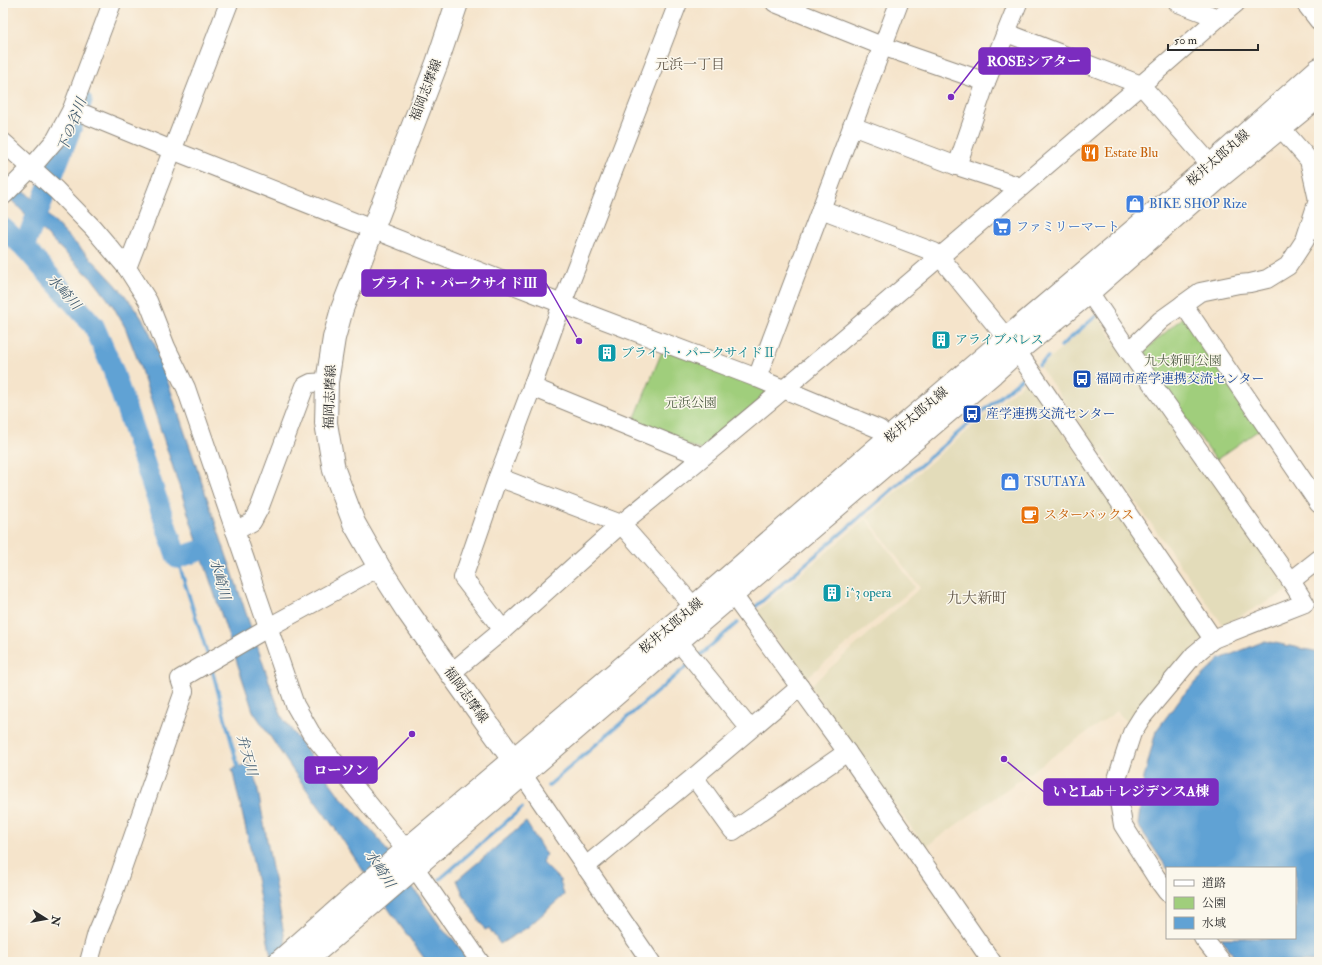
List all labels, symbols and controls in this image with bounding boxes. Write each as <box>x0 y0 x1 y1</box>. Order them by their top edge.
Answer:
scale bar <box>1168 26 1258 52</box>
text: 50 m <box>1174 33 1198 48</box>
callout: ROSEシアター <box>979 48 1090 74</box>
text: ROSEシアター <box>987 53 1081 70</box>
district label: 元浜一丁目 <box>655 56 725 73</box>
street label: 福岡志摩線 <box>407 57 445 123</box>
water label: 下の谷川 <box>54 94 91 154</box>
street label: 桜井太郎丸線 <box>1183 126 1253 190</box>
restaurant icon: Estate Blu <box>1079 142 1101 164</box>
place label: Estate Blu <box>1104 145 1159 161</box>
shop icon: BIKE SHOP Rize <box>1124 193 1146 215</box>
place label: BIKE SHOP Rize <box>1149 196 1248 212</box>
supermarket icon: ファミリーマート <box>991 216 1013 238</box>
place label: ファミリーマート <box>1016 219 1120 235</box>
callout: ブライト・パークサイドⅢ <box>362 270 546 296</box>
water label: 水崎川 <box>44 271 86 315</box>
text: ブライト・パークサイドⅢ <box>371 275 537 292</box>
building icon: アライブパレス <box>930 329 952 351</box>
place label: アライブパレス <box>955 332 1044 348</box>
building icon: ブライト・パークサイドⅡ <box>596 342 618 364</box>
place label: ブライト・パークサイドⅡ <box>621 345 776 361</box>
park label: 九大新町公園 <box>1144 353 1222 369</box>
street label: 福岡志摩線 <box>321 364 339 430</box>
bus stop icon: 福岡市産学連携交流センター <box>1071 368 1093 390</box>
place label: 福岡市産学連携交流センター <box>1096 371 1264 387</box>
street label: 桜井太郎丸線 <box>881 384 951 446</box>
park label: 元浜公園 <box>665 395 717 411</box>
bus stop icon: 産学連携交流センター <box>961 403 983 425</box>
place label: 産学連携交流センター <box>986 406 1115 422</box>
shop icon: TSUTAYA <box>999 471 1021 493</box>
place label: TSUTAYA <box>1024 474 1086 490</box>
cafe icon: スターバックス <box>1019 504 1041 526</box>
place label: スターバックス <box>1044 507 1134 523</box>
water label: 水崎川 <box>206 556 235 603</box>
building icon: i^3 opera <box>821 582 843 604</box>
place label: i^3 opera <box>846 585 892 602</box>
district label: 九大新町 <box>947 589 1007 608</box>
street label: 桜井太郎丸線 <box>636 595 706 657</box>
street label: 福岡志摩線 <box>440 664 492 726</box>
water label: 弁天川 <box>233 733 261 779</box>
callout: ローソン <box>305 757 377 783</box>
text: ローソン <box>313 762 369 779</box>
callout: いとLab＋レジデンスA棟 <box>1044 779 1218 805</box>
text: いとLab＋レジデンスA棟 <box>1053 783 1209 800</box>
water label: 水崎川 <box>361 847 400 893</box>
legend <box>1166 867 1296 939</box>
text: 道路 <box>1202 876 1226 891</box>
text: 公園 <box>1202 896 1226 911</box>
north arrow <box>26 899 66 939</box>
text: N <box>48 914 63 928</box>
text: 水域 <box>1202 916 1226 931</box>

